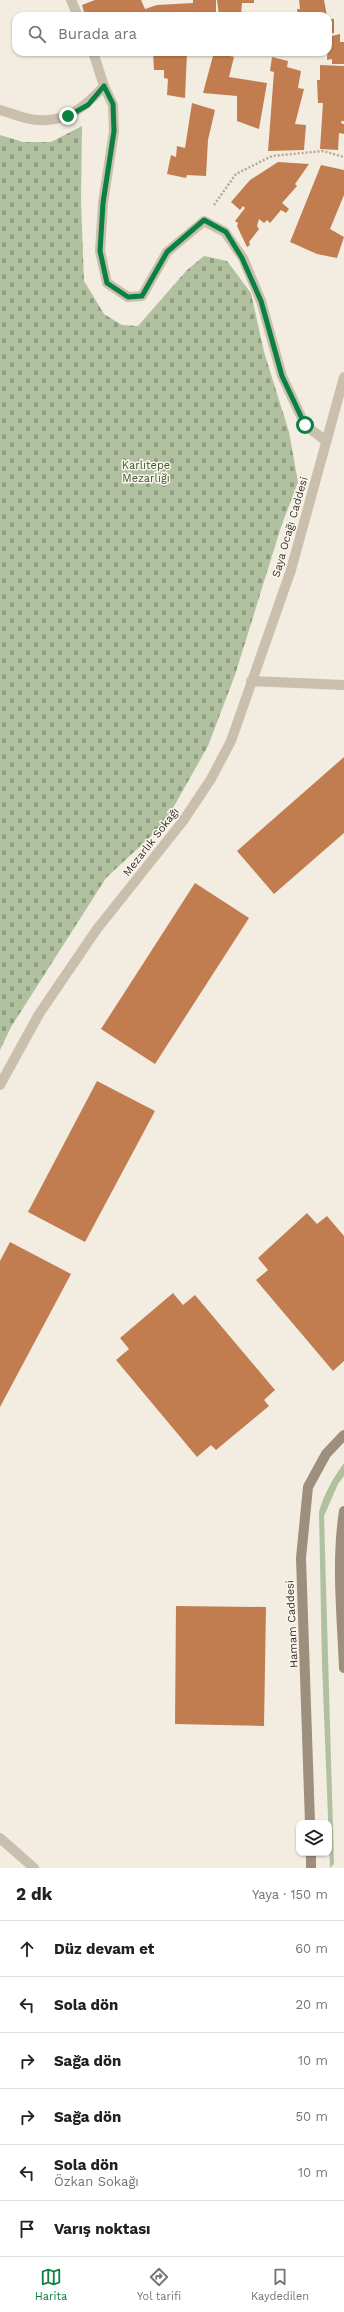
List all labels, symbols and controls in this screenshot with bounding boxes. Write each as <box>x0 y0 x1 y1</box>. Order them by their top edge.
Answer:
search box <box>12 12 332 56</box>
icon: search <box>26 23 48 45</box>
text: Burada ara <box>58 25 137 43</box>
route end <box>59 107 77 125</box>
route start <box>296 416 314 434</box>
park label: Karlıtepe Mezarlığı <box>122 459 170 485</box>
street label: Saya Ocağı Caddesi <box>269 475 311 579</box>
street label: Mezarlık Sokağı <box>120 805 182 879</box>
street label: Hamam Caddesi <box>283 1580 301 1668</box>
map controls <box>296 1820 332 1856</box>
button: layers <box>296 1820 332 1856</box>
text: 2 dk <box>16 1884 52 1904</box>
text: Yaya · 150 m <box>252 1887 328 1902</box>
icon: ahead <box>16 1938 38 1960</box>
text: Düz devam et <box>54 1940 154 1958</box>
text: 60 m <box>295 1941 328 1956</box>
icon: left <box>16 1994 38 2016</box>
text: Sola dön <box>54 1996 118 2014</box>
text: 20 m <box>296 1997 328 2012</box>
icon: right <box>16 2050 38 2072</box>
text: Sağa dön <box>54 2052 121 2070</box>
text: 10 m <box>298 2053 328 2068</box>
icon: right <box>16 2106 38 2128</box>
text: Sağa dön <box>54 2108 121 2126</box>
text: 50 m <box>296 2109 328 2124</box>
text: Sola dön <box>54 2156 118 2174</box>
icon: left <box>16 2162 38 2184</box>
text: 10 m <box>298 2165 328 2180</box>
text: Özkan Sokağı <box>54 2174 139 2189</box>
icon: arrive <box>16 2218 38 2240</box>
text: Varış noktası <box>54 2220 151 2238</box>
tab: Harita <box>35 2266 67 2303</box>
tab: Yol tarifi <box>137 2266 181 2303</box>
tab: Kaydedilen <box>251 2266 309 2303</box>

